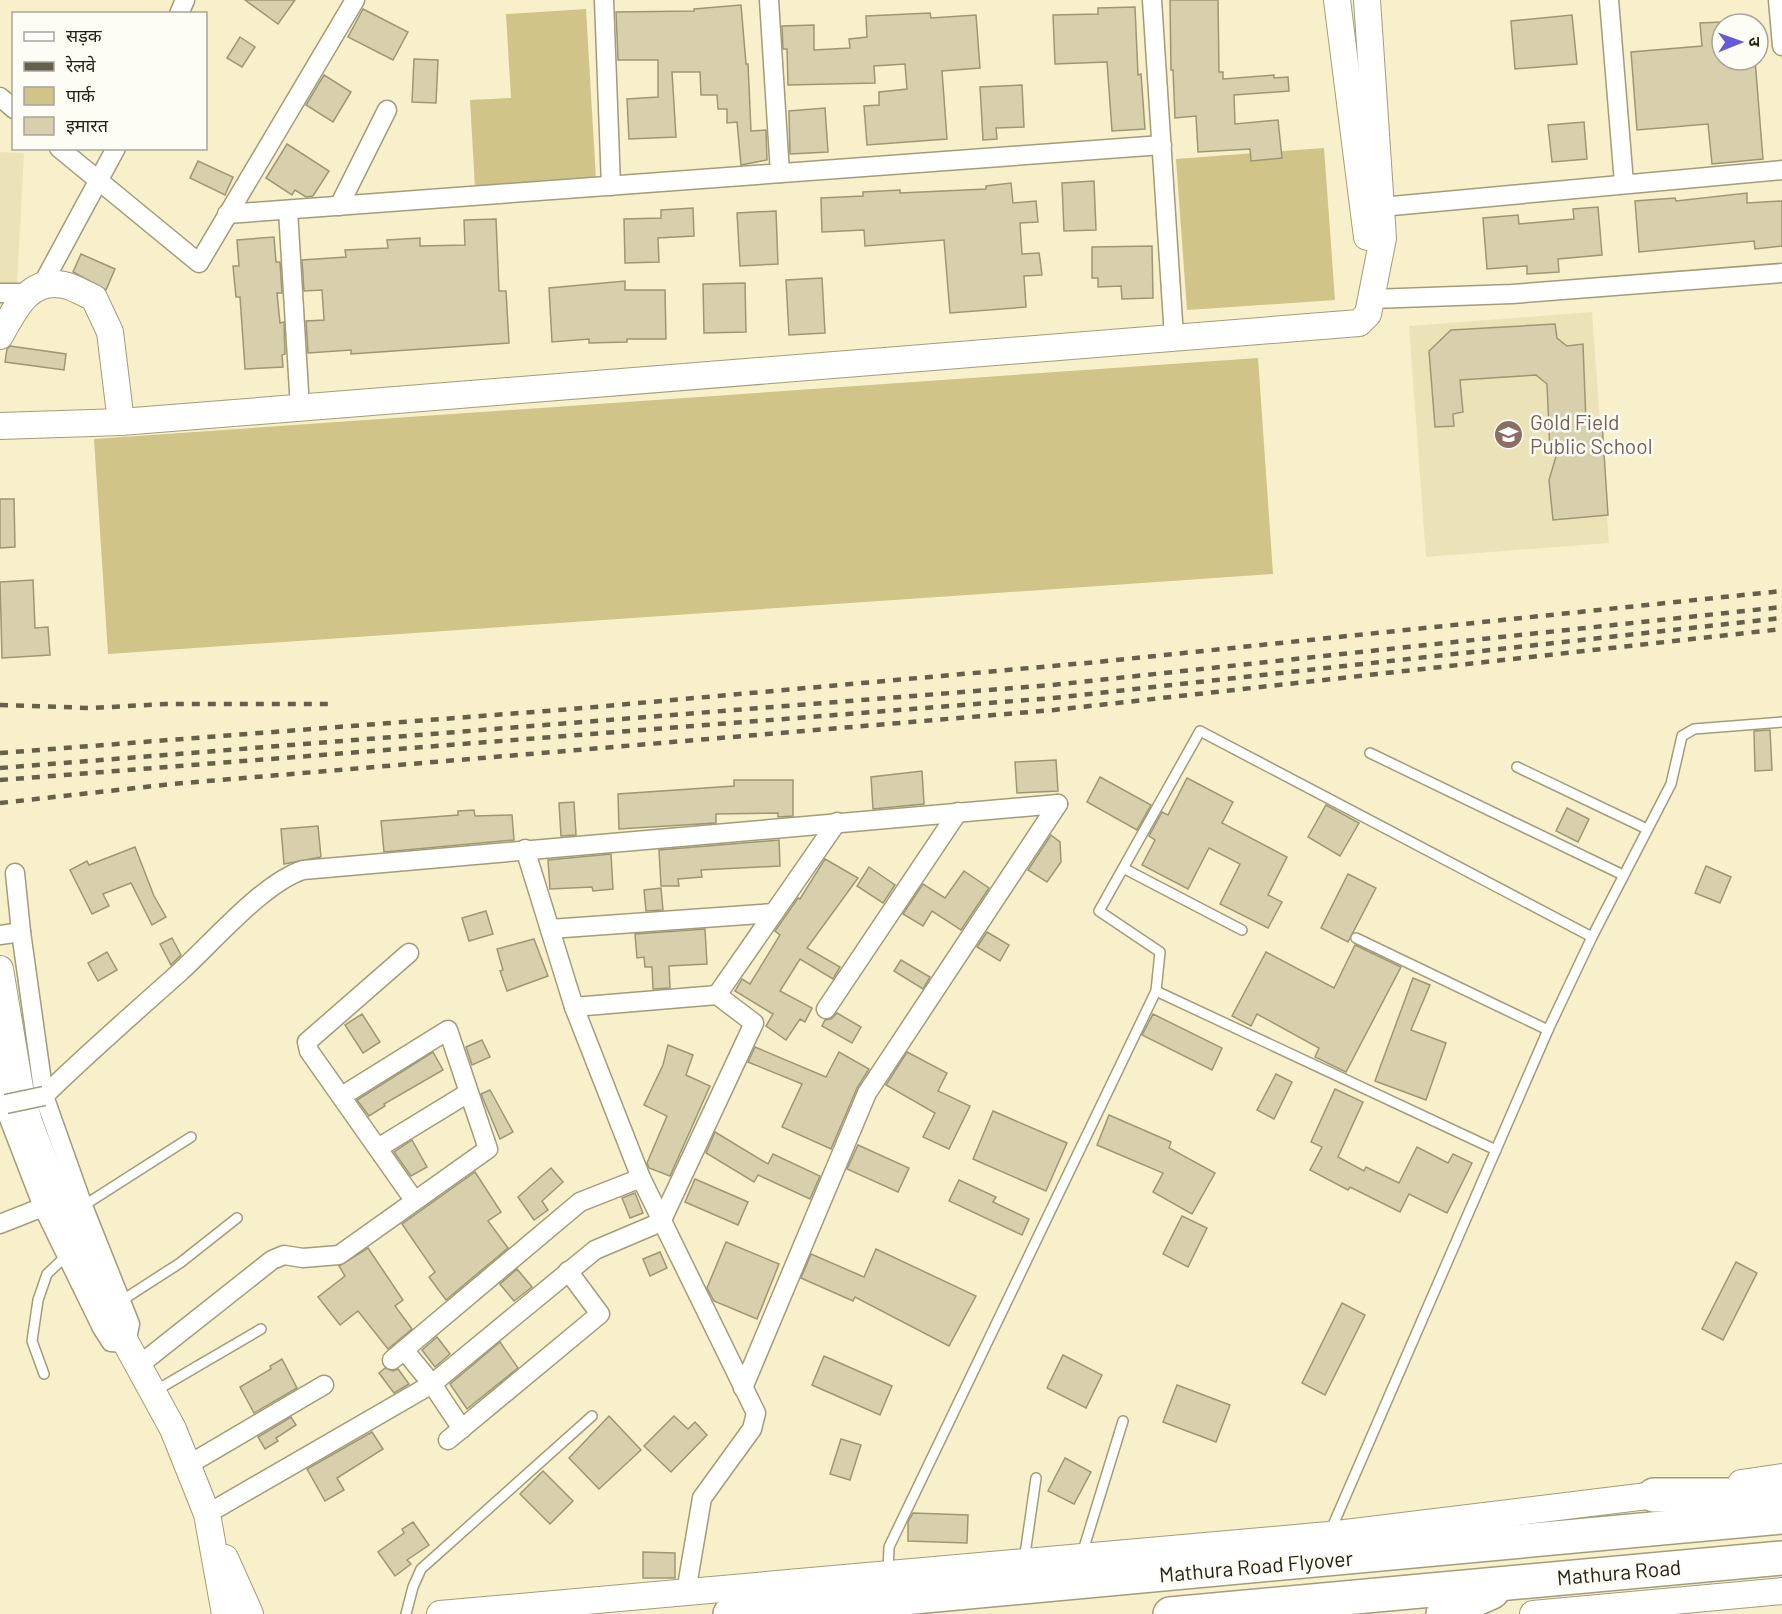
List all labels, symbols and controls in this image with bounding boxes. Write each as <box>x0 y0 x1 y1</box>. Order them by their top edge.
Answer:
legend <box>12 12 207 150</box>
north arrow <box>1710 12 1770 72</box>
text: सड़क <box>66 24 103 46</box>
text: उ <box>1746 37 1765 47</box>
text: रेलवे <box>65 54 97 76</box>
text: पार्क <box>66 84 96 106</box>
text: इमारत <box>66 114 109 136</box>
place label: Gold Field Public School <box>1530 409 1653 458</box>
school or university icon: Gold Field Public School <box>1493 419 1525 451</box>
street label: Mathura Road Flyover <box>1158 1545 1354 1586</box>
street label: Mathura Road <box>1556 1554 1682 1589</box>

